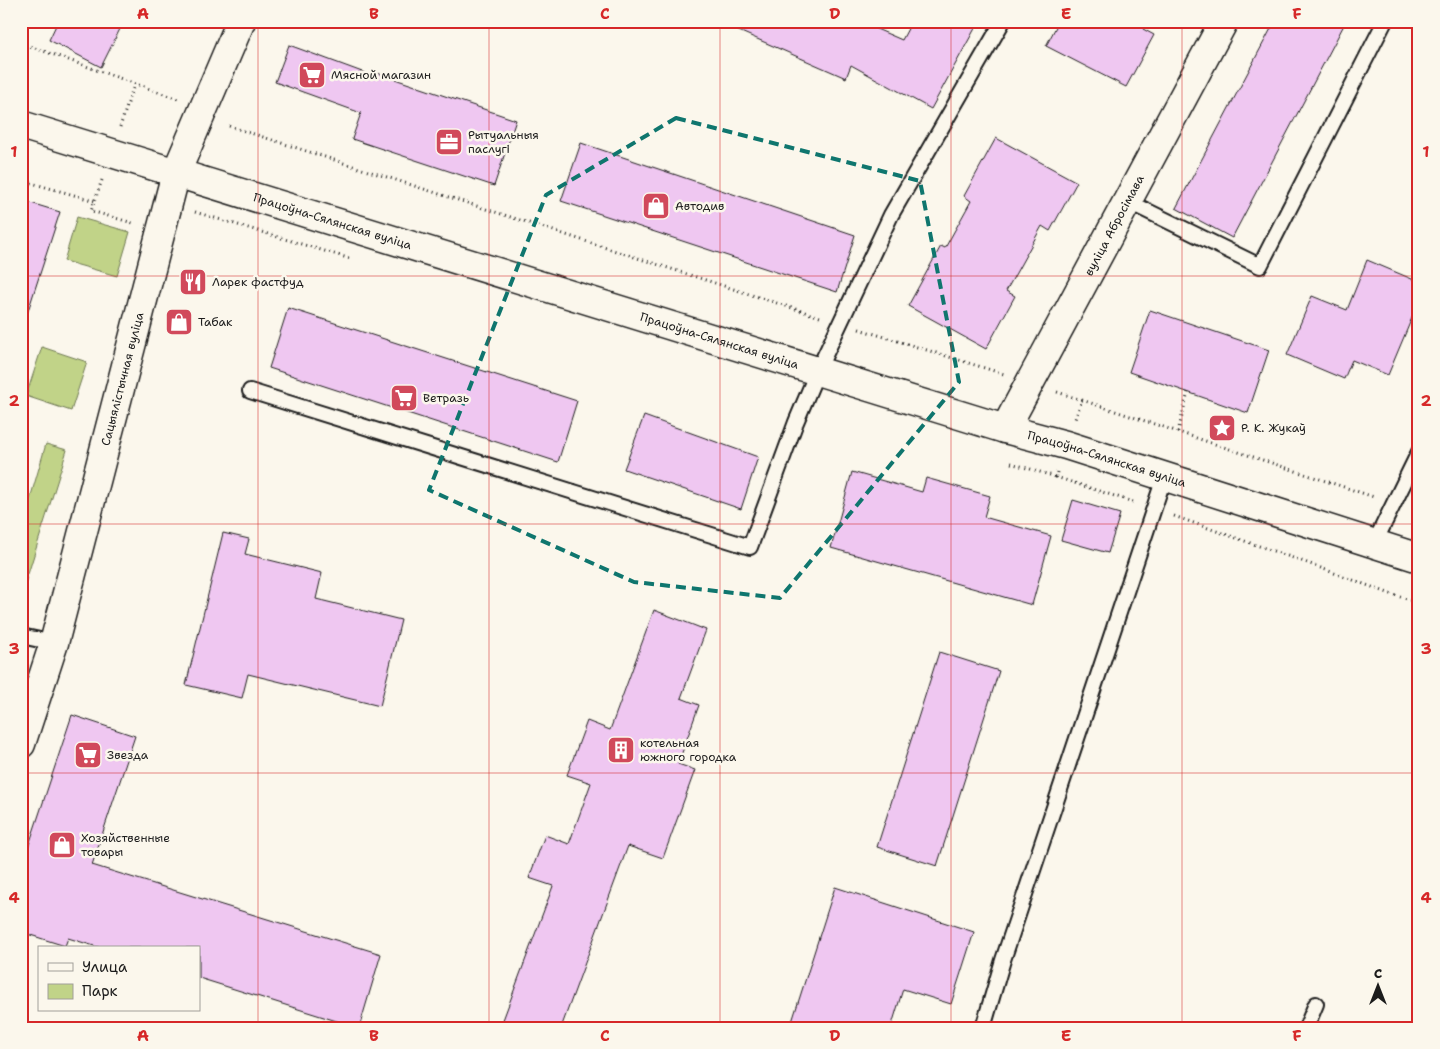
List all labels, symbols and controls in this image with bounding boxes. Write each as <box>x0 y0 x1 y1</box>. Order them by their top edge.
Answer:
text: A <box>137 3 149 24</box>
text: B <box>369 3 379 24</box>
text: C <box>600 3 610 24</box>
text: D <box>829 3 841 24</box>
text: E <box>1061 3 1071 24</box>
text: F <box>1292 3 1302 24</box>
supermarket icon: Мясной магазин <box>297 60 327 90</box>
place label: Мясной магазин <box>331 67 431 83</box>
office icon: Рытуальныя паслугі <box>434 127 464 157</box>
place label: Рытуальныя паслугі <box>468 127 539 157</box>
text: 1 <box>10 141 18 162</box>
text: 1 <box>1422 141 1430 162</box>
street label: вуліца Абросімава <box>1081 172 1148 279</box>
street label: Працоўна-Сялянская вуліца <box>251 189 414 253</box>
shop icon: Автодив <box>641 191 671 221</box>
place label: Автодив <box>675 198 724 214</box>
restaurant icon: Ларек фастфуд <box>178 267 208 297</box>
place label: Ларек фастфуд <box>212 274 304 290</box>
shop icon: Табак <box>164 307 194 337</box>
street label: Працоўна-Сялянская вуліца <box>638 309 801 373</box>
street label: Сацыялістычная вуліца <box>98 310 148 448</box>
place label: Табак <box>198 314 233 330</box>
supermarket icon: Ветразь <box>389 383 419 413</box>
text: 2 <box>8 390 20 411</box>
place label: Ветразь <box>423 390 469 406</box>
text: 2 <box>1420 390 1432 411</box>
place icon: Р. К. Жукаў <box>1207 413 1237 443</box>
place label: Р. К. Жукаў <box>1241 420 1306 436</box>
street label: Працоўна-Сялянская вуліца <box>1026 427 1189 491</box>
text: 3 <box>8 638 20 659</box>
text: 3 <box>1420 638 1432 659</box>
building icon: котельная южного городка <box>606 735 636 765</box>
place label: котельная южного городка <box>640 735 737 765</box>
supermarket icon: Звезда <box>73 740 103 770</box>
place label: Звезда <box>107 747 149 763</box>
shop icon: Хозяйственные товары <box>47 830 77 860</box>
place label: Хозяйственные товары <box>81 830 170 860</box>
text: 4 <box>8 887 20 908</box>
text: 4 <box>1420 887 1432 908</box>
legend <box>38 946 200 1012</box>
text: Улица <box>82 957 128 977</box>
north arrow <box>1352 962 1402 1012</box>
text: С <box>1374 964 1382 982</box>
text: Парк <box>82 981 118 1001</box>
text: A <box>137 1025 149 1046</box>
text: B <box>369 1025 379 1046</box>
text: C <box>600 1025 610 1046</box>
text: D <box>829 1025 841 1046</box>
text: E <box>1061 1025 1071 1046</box>
text: F <box>1292 1025 1302 1046</box>

